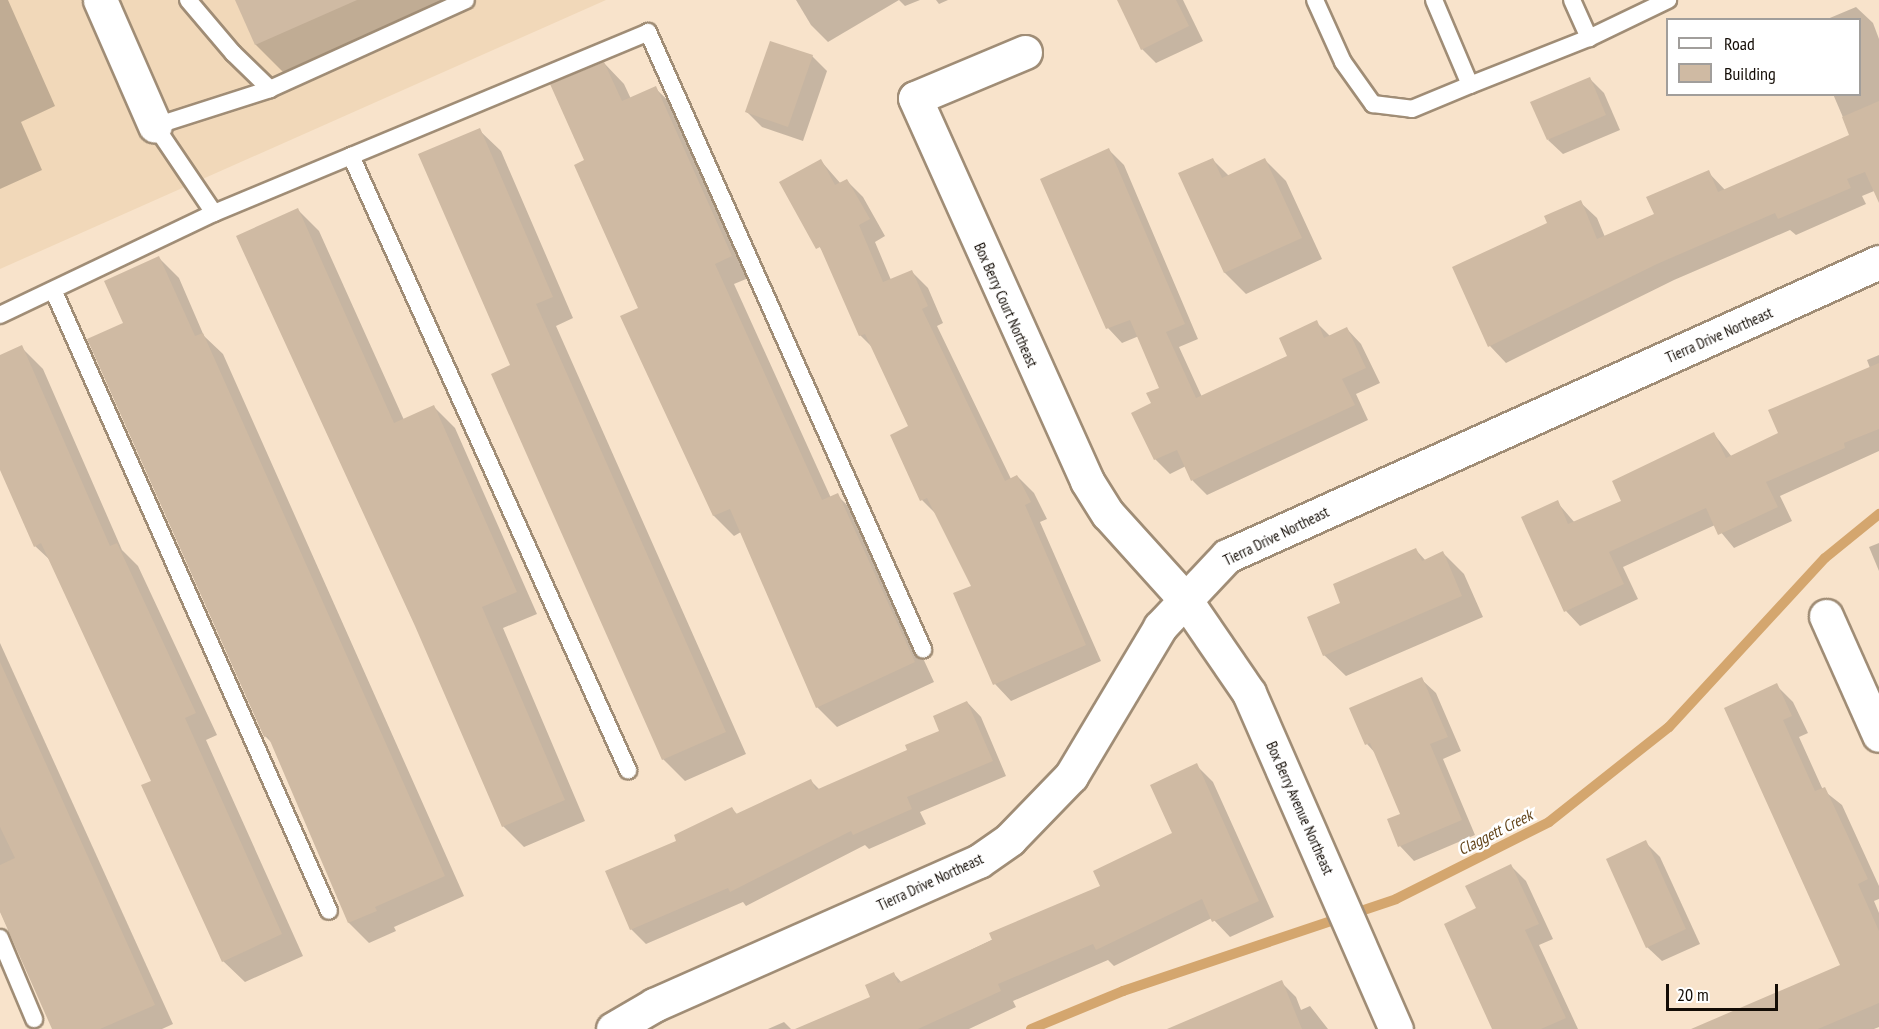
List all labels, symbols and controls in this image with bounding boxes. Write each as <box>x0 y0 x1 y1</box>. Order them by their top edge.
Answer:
legend <box>1666 18 1861 96</box>
text: Road <box>1724 32 1755 55</box>
text: Building <box>1724 62 1776 85</box>
street label: Box Berry Court Northeast <box>970 240 1042 370</box>
street label: Tierra Drive Northeast <box>1663 303 1775 367</box>
street label: Tierra Drive Northeast <box>1220 503 1332 569</box>
street label: Box Berry Avenue Northeast <box>1262 738 1338 878</box>
water label: Claggett Creek <box>1455 805 1535 859</box>
street label: Tierra Drive Northeast <box>874 850 986 914</box>
scale bar <box>1669 972 1782 1010</box>
text: 20 m <box>1677 983 1709 1006</box>

